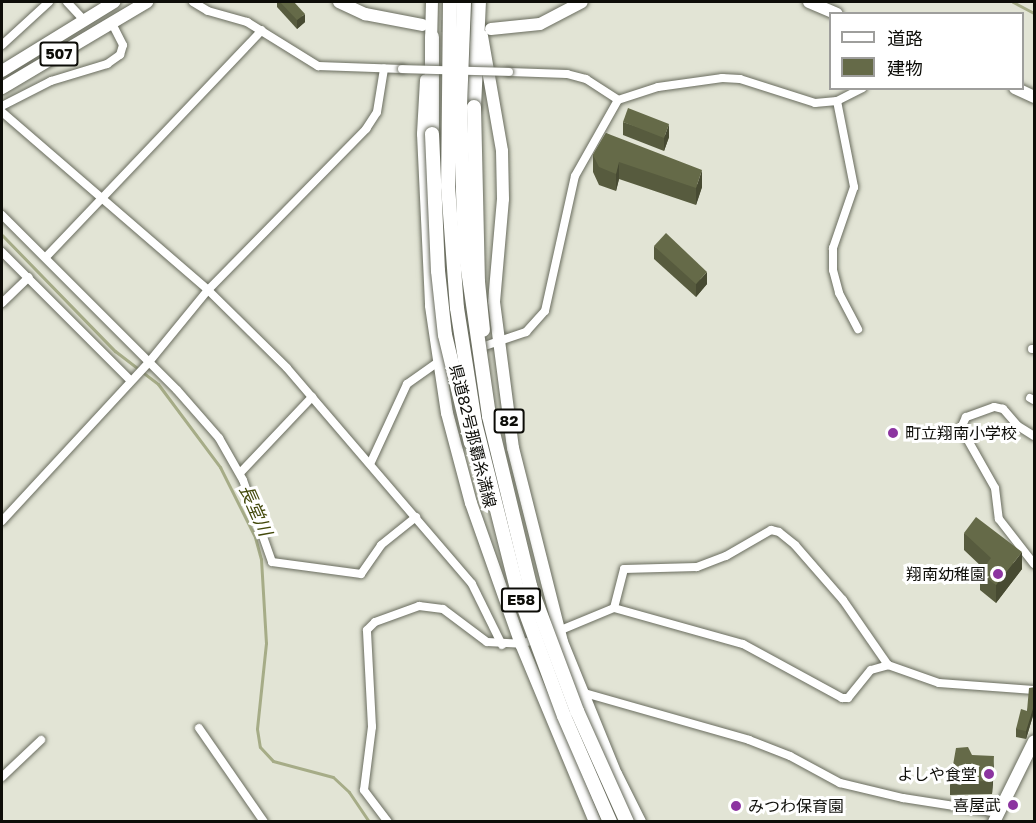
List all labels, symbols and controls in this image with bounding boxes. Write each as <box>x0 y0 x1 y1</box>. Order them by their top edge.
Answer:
legend <box>829 12 1024 90</box>
text: 道路 <box>887 27 923 49</box>
road number: 507 <box>38 42 80 66</box>
text: 建物 <box>887 57 923 79</box>
street label: 県道82号那覇糸満線 <box>446 362 500 510</box>
road number: 82 <box>492 409 526 433</box>
place label: 町立翔南小学校 <box>905 423 1017 443</box>
marker: 町立翔南小学校 <box>886 426 900 440</box>
water label: 長堂川 <box>235 481 277 539</box>
place label: 翔南幼稚園 <box>906 564 986 584</box>
marker: 翔南幼稚園 <box>991 567 1005 581</box>
road number: E58 <box>500 588 542 612</box>
place label: よしや食堂 <box>897 764 977 784</box>
marker: よしや食堂 <box>982 767 996 781</box>
place label: 喜屋武 <box>953 795 1001 815</box>
place label: みつわ保育園 <box>748 796 844 816</box>
marker: 喜屋武 <box>1006 798 1020 812</box>
marker: みつわ保育園 <box>729 799 743 813</box>

